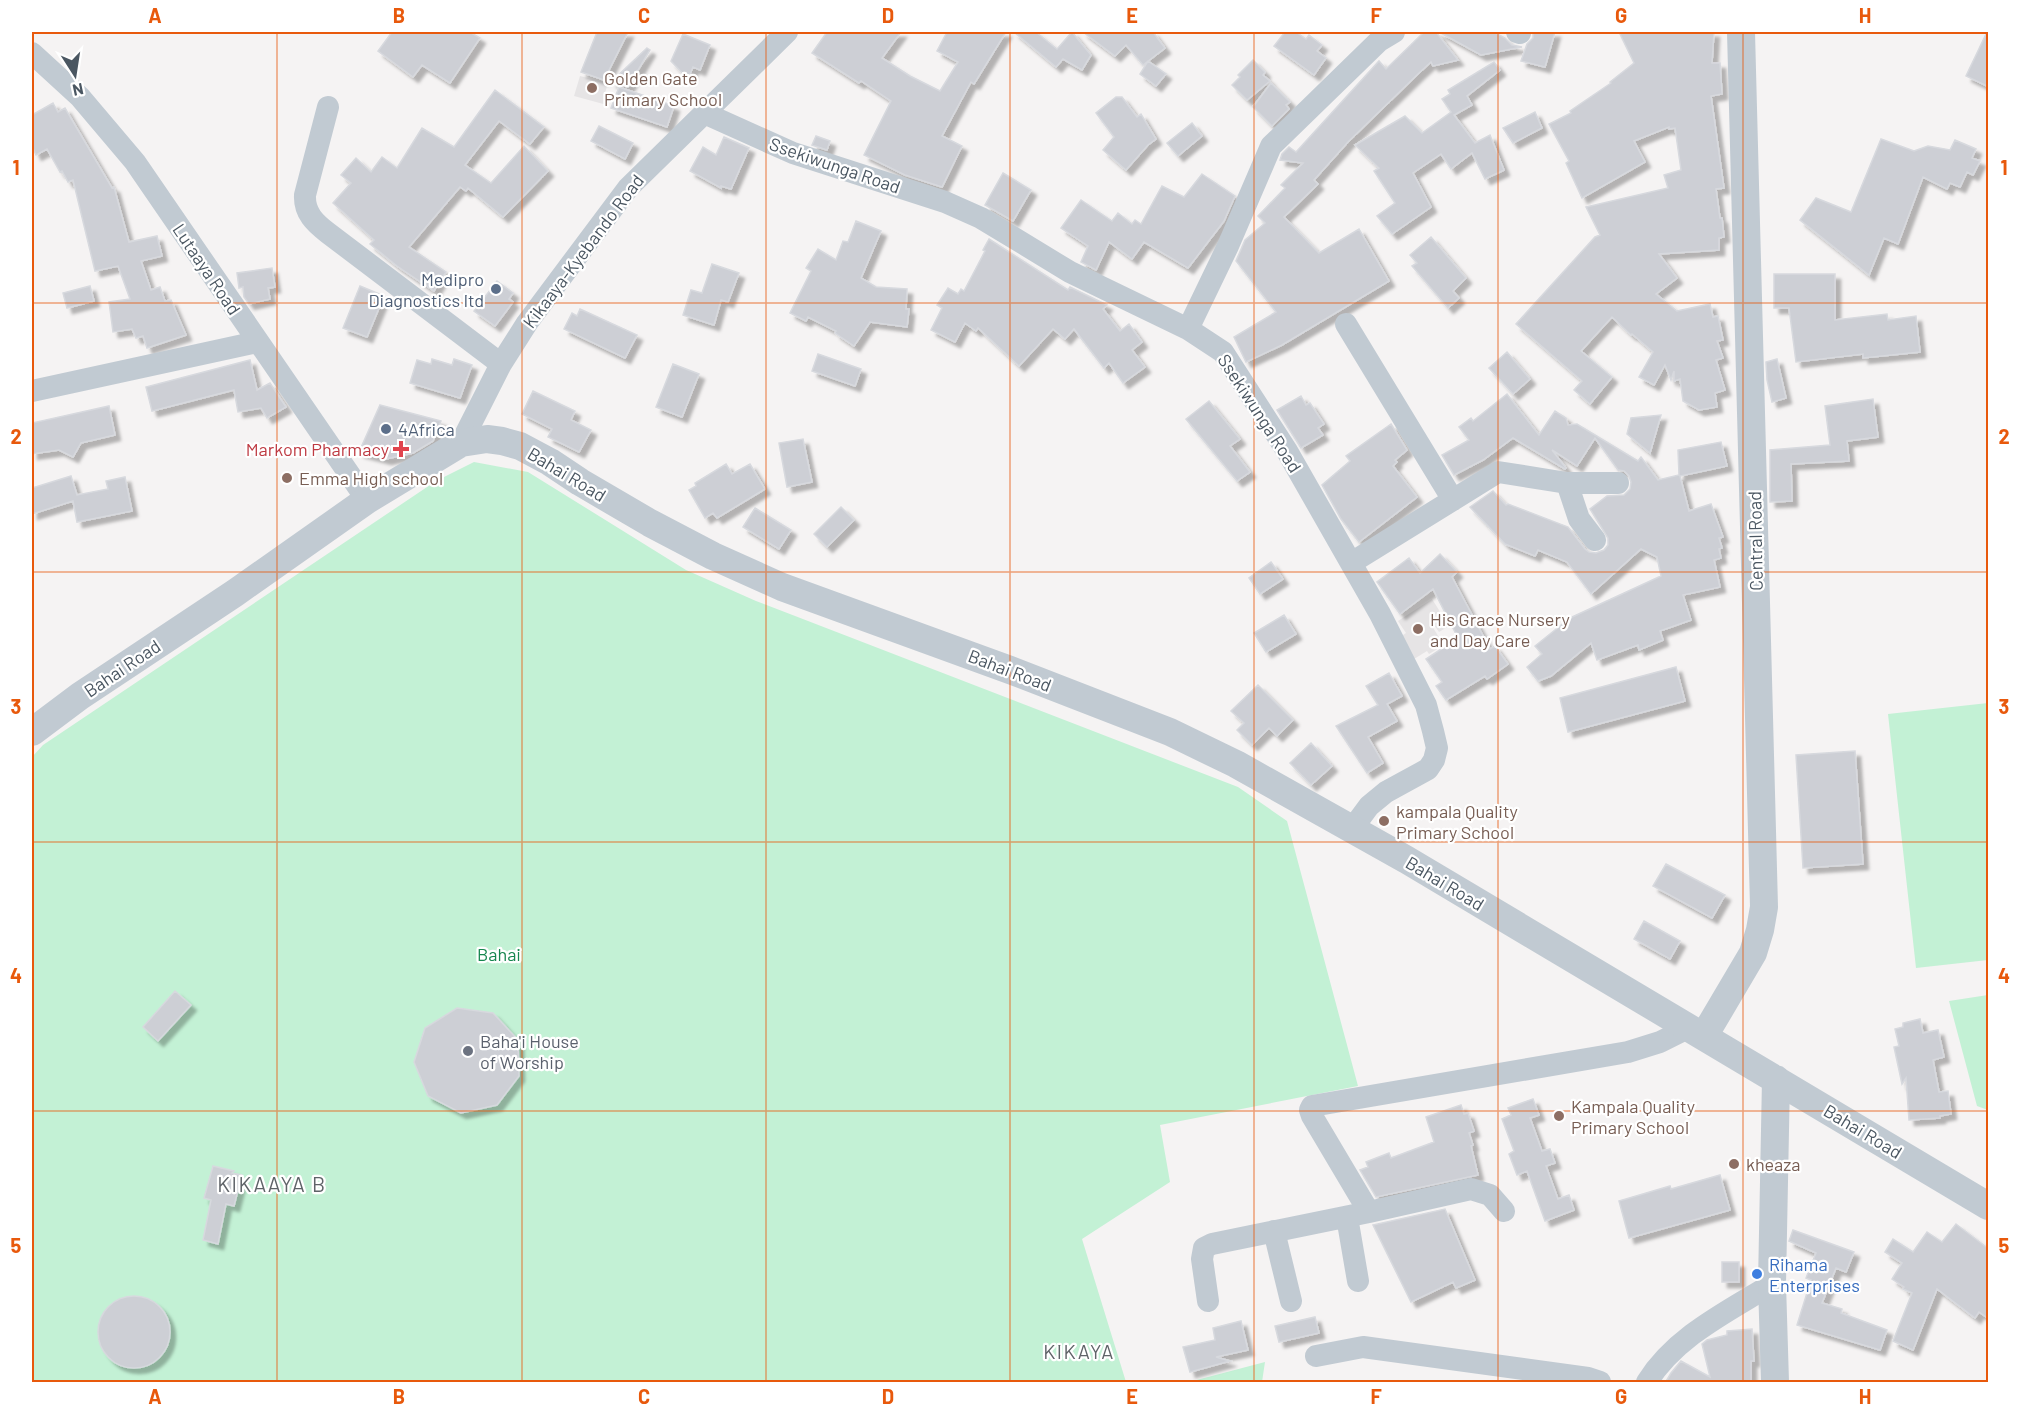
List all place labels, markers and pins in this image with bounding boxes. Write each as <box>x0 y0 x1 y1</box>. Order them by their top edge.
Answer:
place label: Golden Gate Primary School <box>604 67 722 110</box>
marker: Golden Gate Primary School <box>585 81 599 95</box>
place label: Medipro Diagnostics ltd <box>368 268 484 311</box>
marker: Medipro Diagnostics ltd <box>489 282 503 296</box>
place label: 4Africa <box>398 418 455 440</box>
marker: 4Africa <box>379 422 393 436</box>
place label: Markom Pharmacy <box>246 438 389 460</box>
marker: Markom Pharmacy <box>394 442 408 456</box>
place label: Emma High school <box>299 467 443 489</box>
marker: Emma High school <box>280 471 294 485</box>
place label: His Grace Nursery and Day Care <box>1430 608 1570 651</box>
marker: His Grace Nursery and Day Care <box>1411 622 1425 636</box>
place label: kampala Quality Primary School <box>1396 800 1518 843</box>
marker: kampala Quality Primary School <box>1377 814 1391 828</box>
place label: Baha'i House of Worship <box>480 1030 579 1073</box>
marker: Baha'i House of Worship <box>461 1044 475 1058</box>
place label: Kampala Quality Primary School <box>1571 1095 1695 1138</box>
marker: Kampala Quality Primary School <box>1552 1109 1566 1123</box>
place label: kheaza <box>1746 1153 1801 1175</box>
marker: kheaza <box>1727 1157 1741 1171</box>
place label: Rihama Enterprises <box>1769 1253 1860 1296</box>
marker: Rihama Enterprises <box>1750 1267 1764 1281</box>

